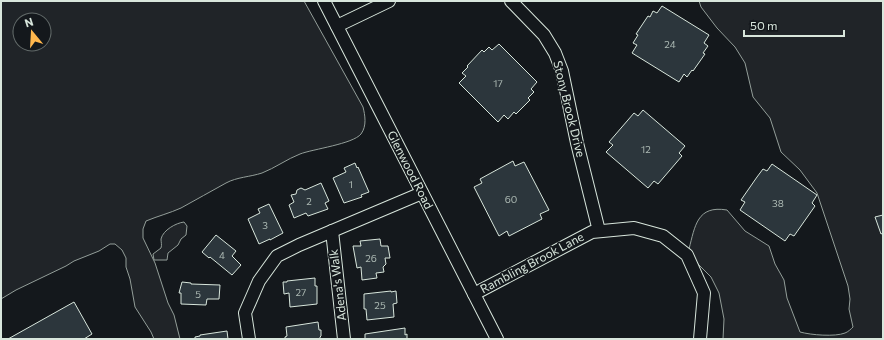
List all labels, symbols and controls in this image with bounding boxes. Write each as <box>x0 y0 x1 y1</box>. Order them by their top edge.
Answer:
north arrow <box>12 12 52 52</box>
scale bar <box>744 12 844 38</box>
text: N <box>23 15 35 29</box>
text: 50 m <box>750 18 778 32</box>
house number: 24 <box>664 38 676 50</box>
street label: Stony Brook Drive <box>551 59 589 158</box>
house number: 17 <box>493 77 503 89</box>
street label: Glenwood Road <box>385 128 437 211</box>
house number: 12 <box>641 143 651 155</box>
house number: 1 <box>349 178 353 190</box>
house number: 60 <box>505 193 517 205</box>
house number: 2 <box>306 195 312 207</box>
house number: 38 <box>772 197 784 209</box>
house number: 3 <box>262 219 268 231</box>
street label: Rambling Brook Lane <box>477 229 586 295</box>
street label: Adena's Walk <box>326 248 348 322</box>
house number: 4 <box>219 249 225 261</box>
house number: 26 <box>365 252 377 264</box>
house number: 27 <box>296 286 306 298</box>
house number: 5 <box>195 288 201 300</box>
house number: 25 <box>374 299 386 311</box>

